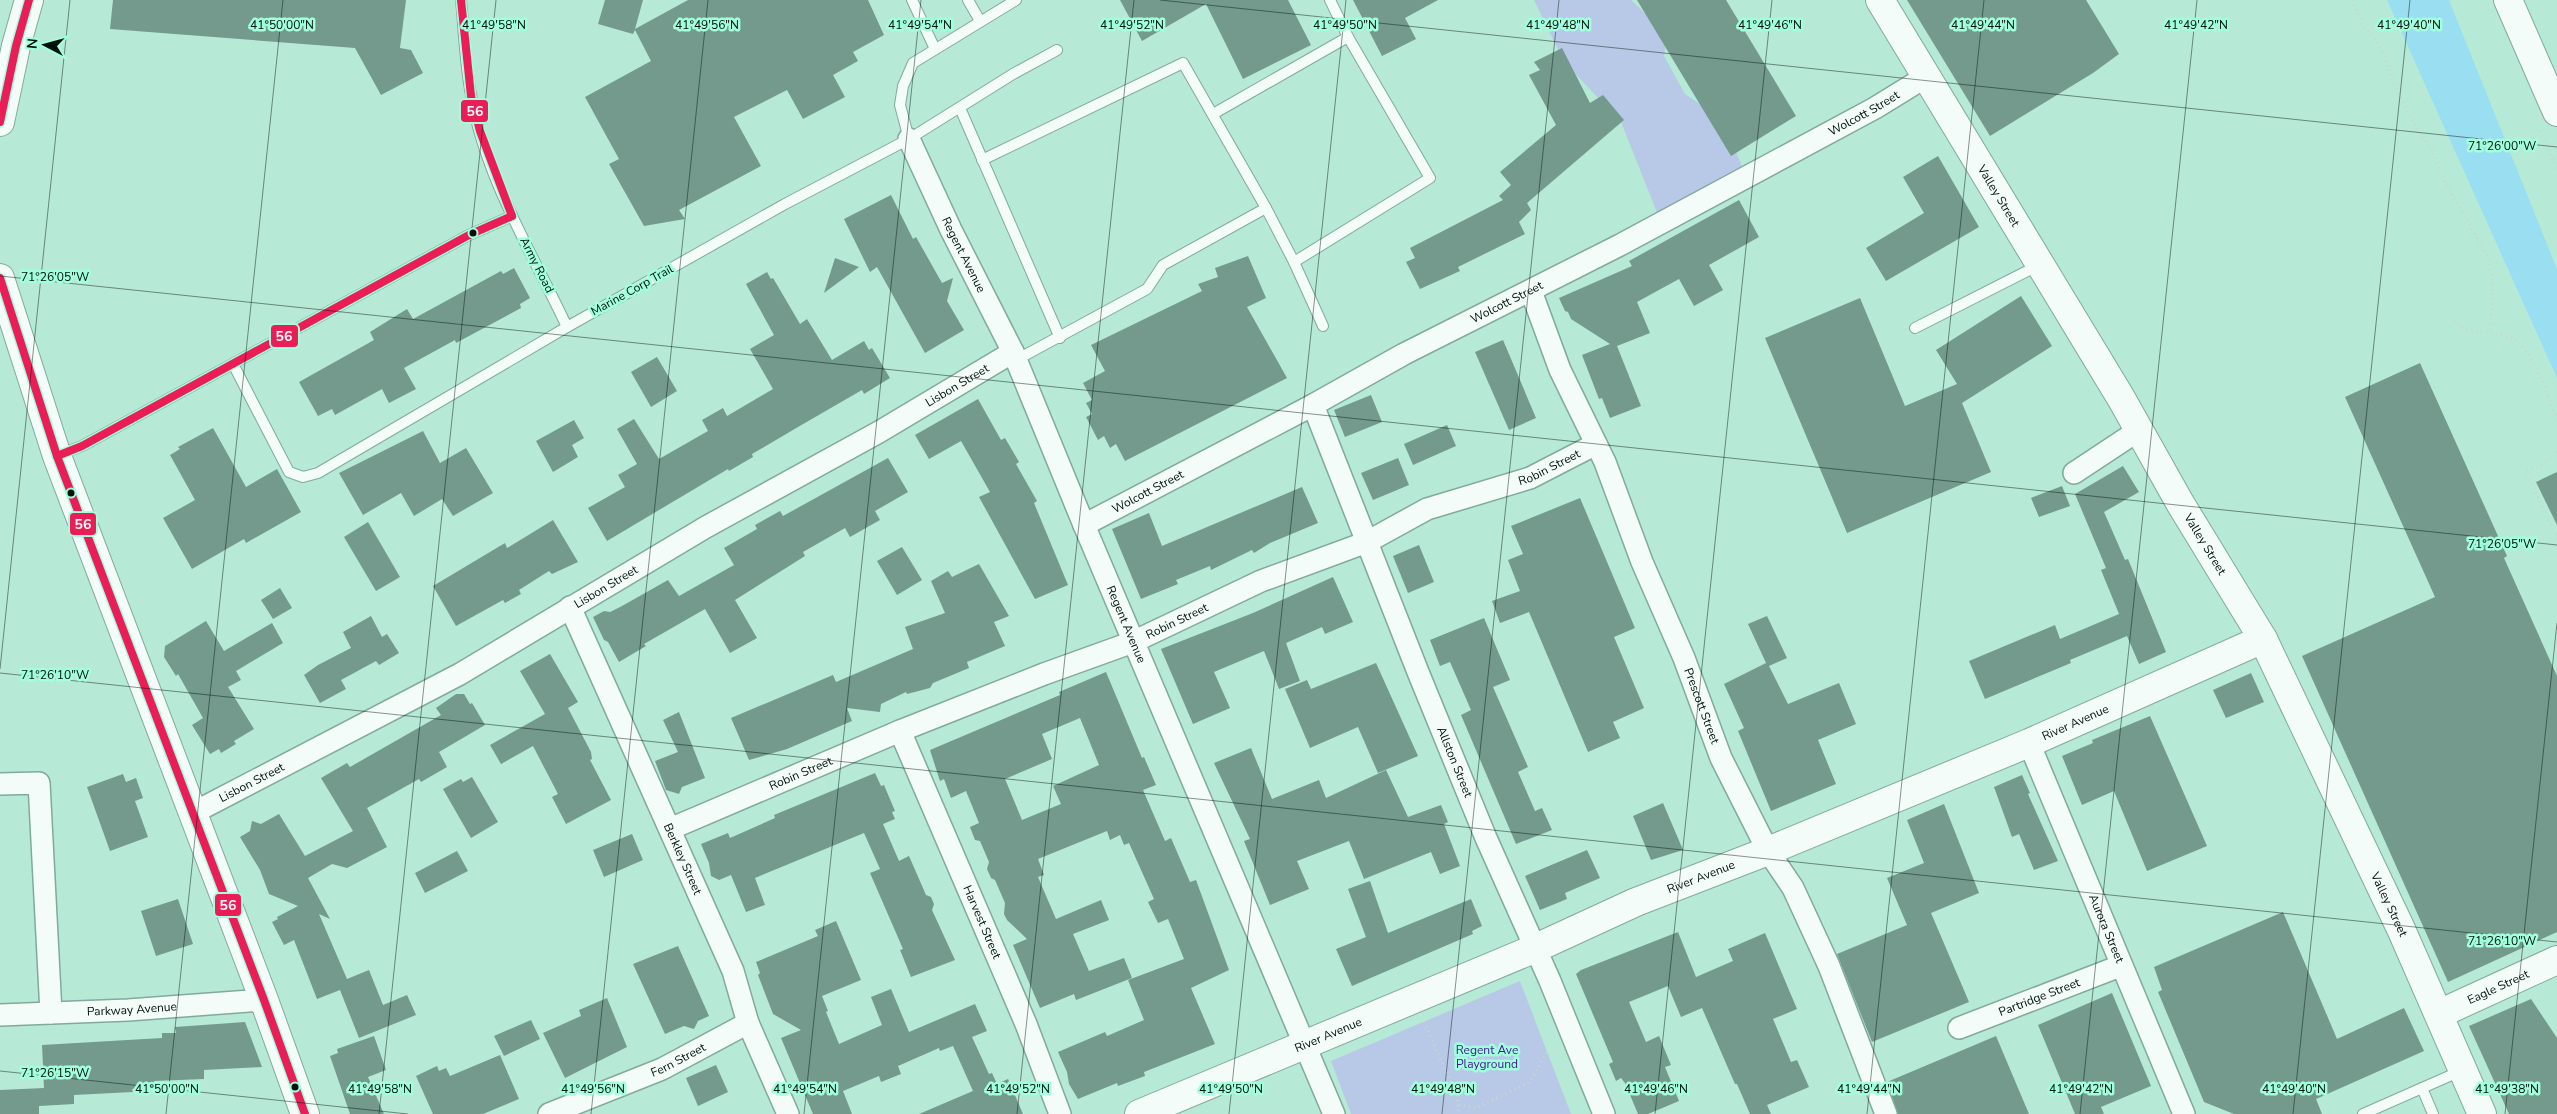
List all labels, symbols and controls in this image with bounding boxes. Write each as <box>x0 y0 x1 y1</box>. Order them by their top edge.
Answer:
text: 41°50'00"N <box>250 17 314 33</box>
text: 41°49'58"N <box>462 17 526 33</box>
text: 41°49'56"N <box>675 17 739 33</box>
text: 41°49'54"N <box>888 17 952 33</box>
text: 41°49'52"N <box>1100 17 1164 33</box>
text: 41°49'50"N <box>1313 17 1377 33</box>
text: 41°49'48"N <box>1526 17 1590 33</box>
text: 41°49'46"N <box>1738 17 1802 33</box>
text: 41°49'44"N <box>1951 17 2015 33</box>
text: 41°49'42"N <box>2164 17 2228 33</box>
text: 41°49'40"N <box>2377 17 2441 33</box>
north arrow <box>20 20 70 70</box>
text: N <box>23 37 43 50</box>
street label: Wolcott Street <box>1826 87 1903 140</box>
line badge: 56 <box>460 99 489 123</box>
text: 56 <box>467 102 483 121</box>
text: 71°26'00"W <box>2468 138 2536 154</box>
street label: Valley Street <box>1973 161 2024 230</box>
street label: Regent Avenue <box>938 214 989 295</box>
unlabelled marker <box>468 228 478 238</box>
street label: Army Road <box>516 234 558 296</box>
street label: Marine Corp Trail <box>588 261 676 319</box>
text: 71°26'05"W <box>21 269 89 285</box>
street label: Wolcott Street <box>1468 277 1546 327</box>
line badge: 56 <box>270 324 299 348</box>
text: 56 <box>276 327 292 346</box>
street label: Lisbon Street <box>922 360 993 411</box>
street label: Robin Street <box>1516 445 1584 489</box>
street label: Wolcott Street <box>1109 466 1187 517</box>
unlabelled marker <box>66 488 76 498</box>
street label: Valley Street <box>2180 510 2230 579</box>
line badge: 56 <box>69 512 97 536</box>
text: 56 <box>75 515 91 534</box>
text: 71°26'05"W <box>2468 536 2536 552</box>
street label: Lisbon Street <box>571 561 641 612</box>
street label: Regent Avenue <box>1103 583 1150 666</box>
street label: Robin Street <box>1143 599 1211 643</box>
street label: Prescott Street <box>1680 666 1723 747</box>
text: 71°26'10"W <box>21 667 89 683</box>
street label: River Avenue <box>2039 701 2111 744</box>
street label: Allston Street <box>1433 724 1477 800</box>
street label: Robin Street <box>767 753 835 794</box>
street label: Lisbon Street <box>216 759 288 806</box>
street label: Berkley Street <box>660 821 706 898</box>
street label: River Avenue <box>1665 857 1737 897</box>
street label: Valley Street <box>2367 869 2412 940</box>
street label: Harvest Street <box>959 883 1005 962</box>
street label: Aurora Street <box>2085 892 2128 966</box>
line badge: 56 <box>214 893 242 917</box>
text: 56 <box>220 896 236 915</box>
text: 71°26'10"W <box>2468 933 2536 949</box>
street label: Eagle Street <box>2465 966 2532 1008</box>
street label: Partridge Street <box>1996 974 2083 1020</box>
street label: Parkway Avenue <box>87 998 177 1020</box>
street label: River Avenue <box>1292 1014 1364 1056</box>
street label: Fern Street <box>648 1039 709 1081</box>
park label: Regent Ave Playground <box>1456 1042 1518 1072</box>
text: 71°26'15"W <box>21 1065 89 1081</box>
text: 41°50'00"N <box>135 1081 199 1097</box>
text: 41°49'58"N <box>348 1081 412 1097</box>
text: 41°49'56"N <box>561 1081 625 1097</box>
text: 41°49'54"N <box>773 1081 837 1097</box>
text: 41°49'52"N <box>986 1081 1050 1097</box>
text: 41°49'50"N <box>1199 1081 1263 1097</box>
text: 41°49'48"N <box>1411 1081 1475 1097</box>
text: 41°49'46"N <box>1624 1081 1688 1097</box>
text: 41°49'44"N <box>1837 1081 1901 1097</box>
text: 41°49'42"N <box>2049 1081 2113 1097</box>
text: 41°49'40"N <box>2262 1081 2326 1097</box>
text: 41°49'38"N <box>2475 1081 2539 1097</box>
unlabelled marker <box>290 1082 300 1092</box>

